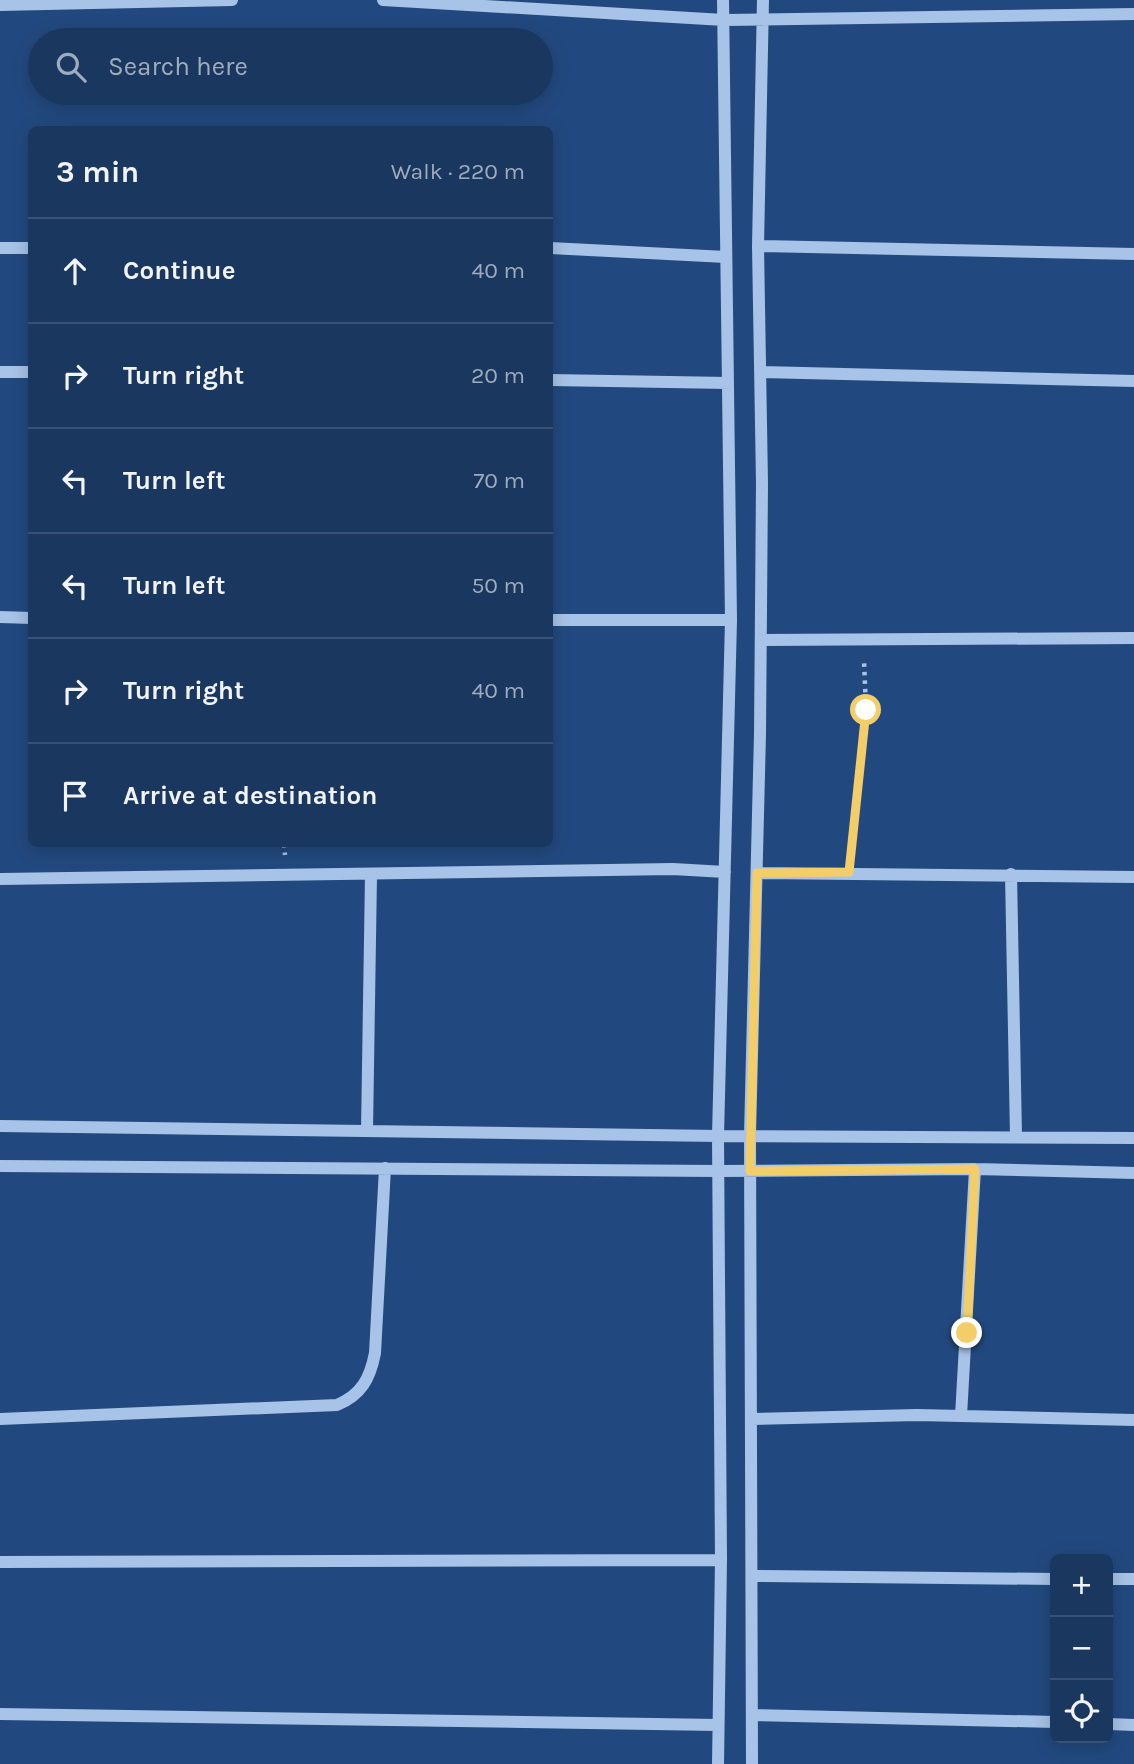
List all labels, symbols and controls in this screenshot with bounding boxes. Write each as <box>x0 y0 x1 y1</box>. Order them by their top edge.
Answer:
search box <box>28 28 553 105</box>
icon: search <box>52 48 90 86</box>
text: Search here <box>108 51 248 82</box>
text: 3 min <box>56 154 139 190</box>
text: Walk · 220 m <box>391 158 525 185</box>
icon: ahead <box>56 252 94 290</box>
text: Continue <box>123 255 235 286</box>
text: 40 m <box>472 257 525 284</box>
icon: right <box>56 357 94 395</box>
text: Turn right <box>123 360 244 391</box>
text: 20 m <box>471 362 525 389</box>
icon: left <box>56 462 94 500</box>
text: Turn left <box>123 465 225 496</box>
text: 70 m <box>474 467 525 494</box>
icon: left <box>56 567 94 605</box>
text: Turn left <box>123 570 225 601</box>
text: 50 m <box>471 572 525 599</box>
icon: right <box>56 672 94 710</box>
text: Turn right <box>123 675 244 706</box>
text: 40 m <box>472 677 525 704</box>
route start <box>850 694 881 725</box>
icon: arrive <box>56 777 94 815</box>
text: Arrive at destination <box>123 780 377 811</box>
route end <box>951 1317 982 1348</box>
map controls <box>1050 1554 1113 1743</box>
button: + <box>1050 1554 1113 1617</box>
button: − <box>1050 1617 1113 1680</box>
button: locate <box>1050 1680 1113 1743</box>

